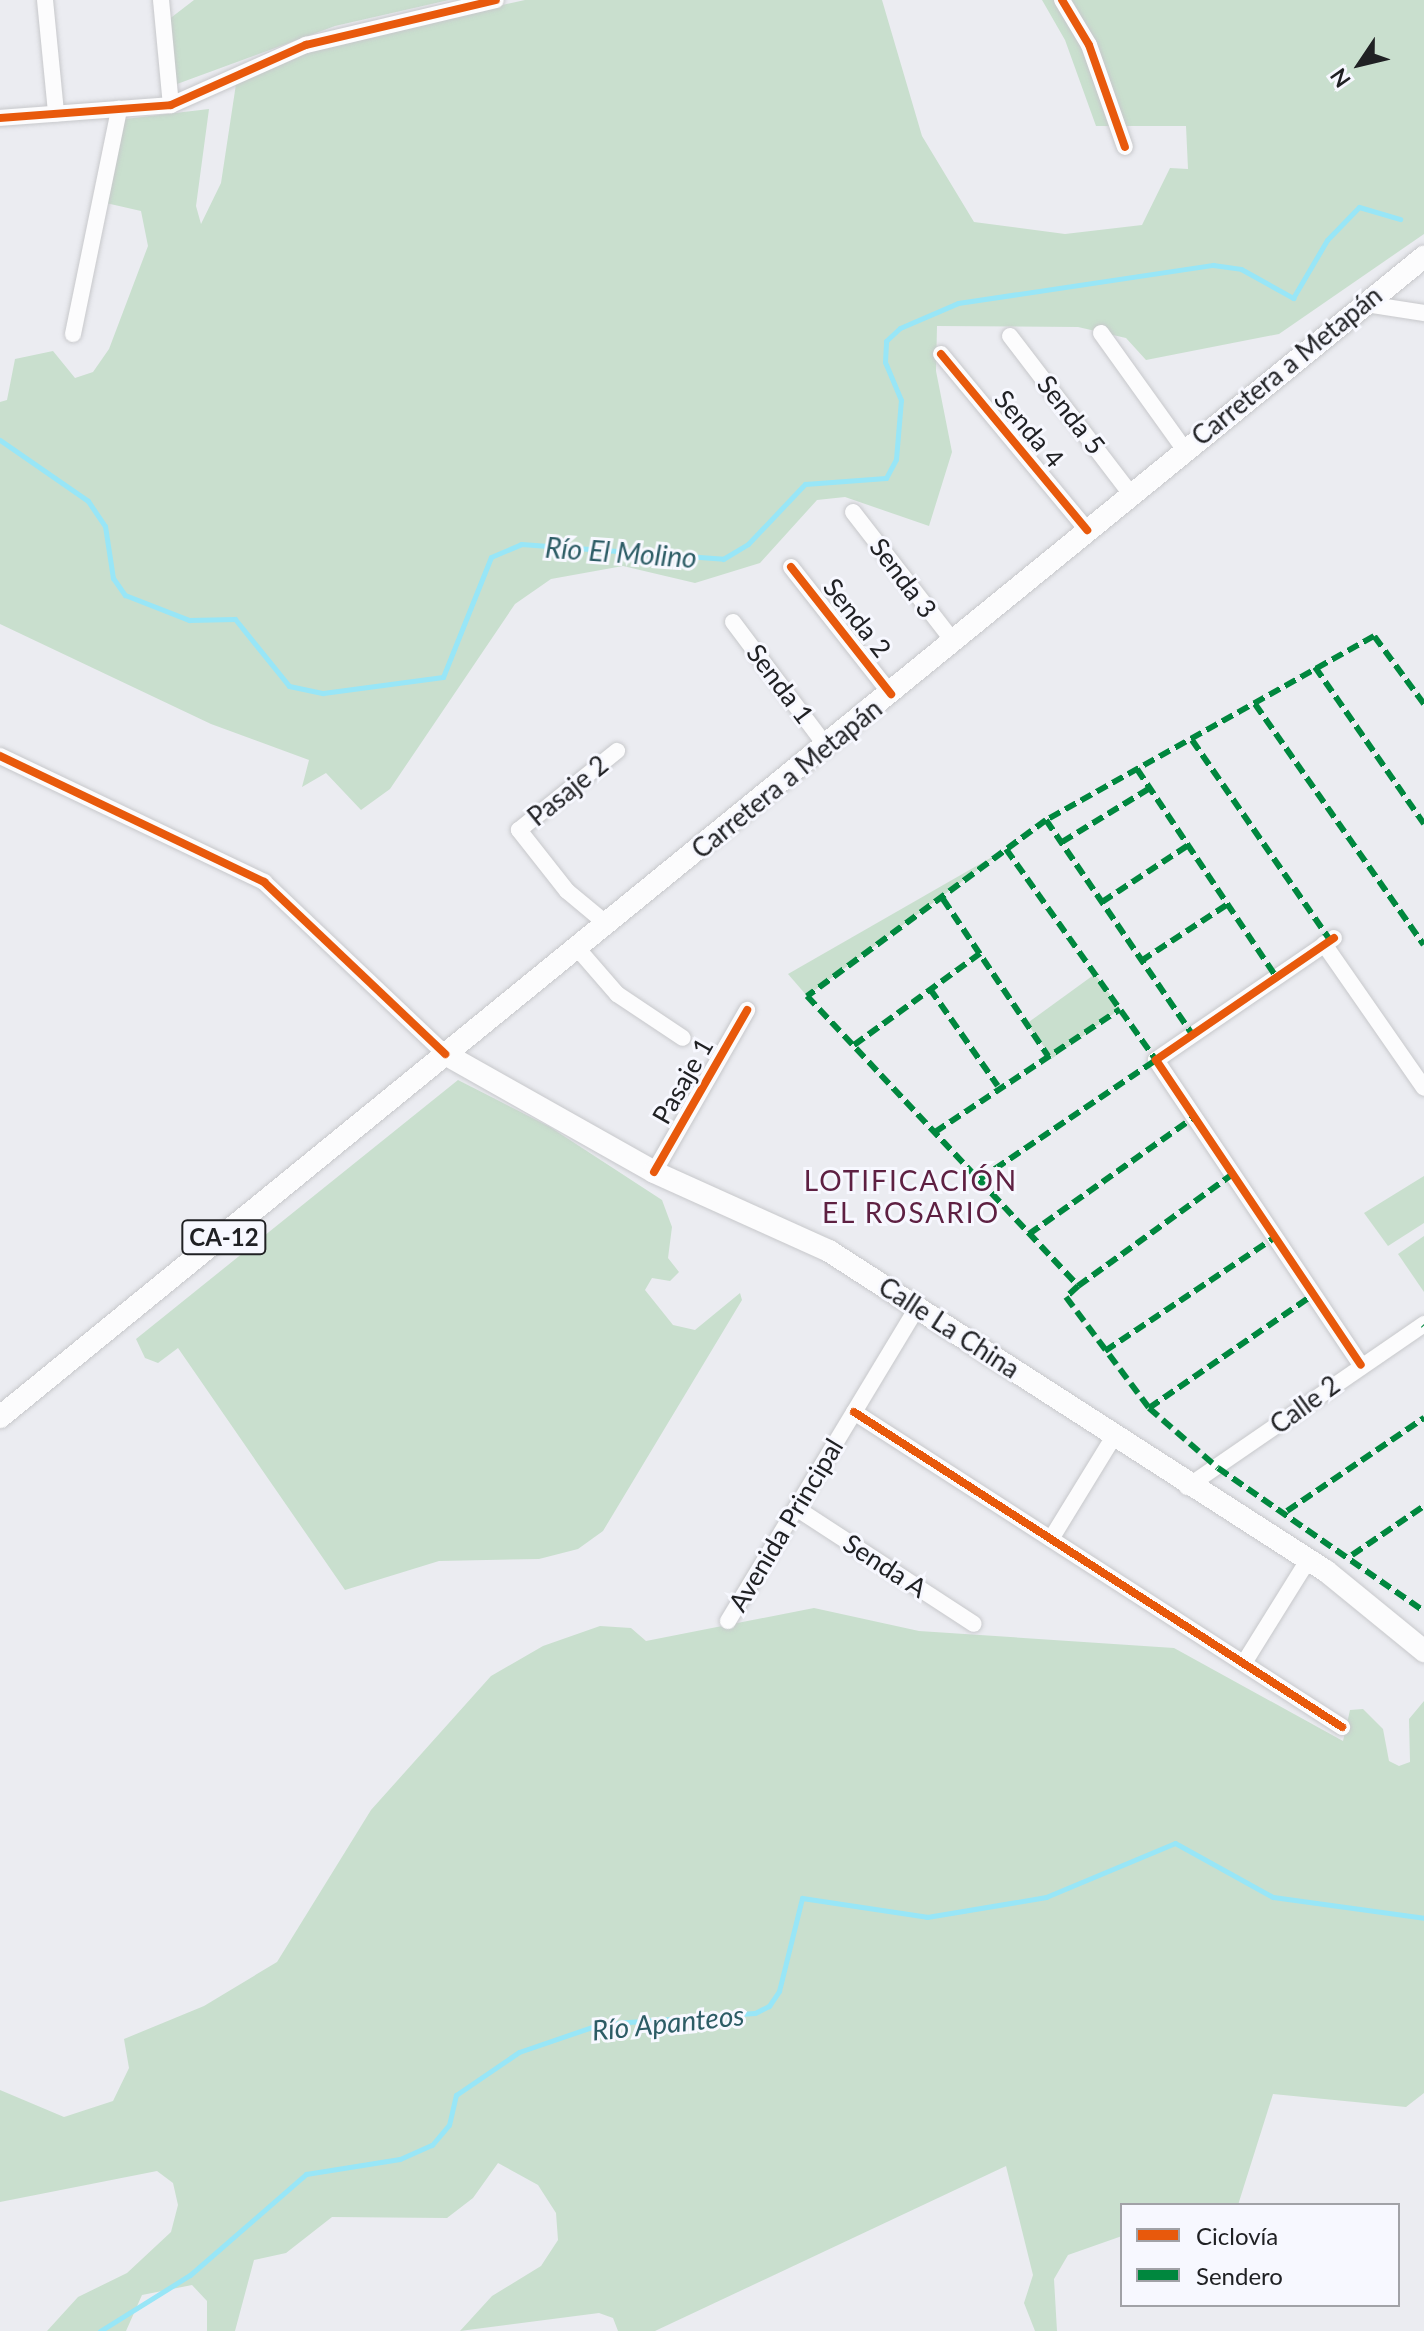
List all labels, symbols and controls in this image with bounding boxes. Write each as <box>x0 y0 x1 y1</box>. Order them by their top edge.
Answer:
north arrow <box>1320 24 1400 104</box>
text: N <box>1324 63 1356 93</box>
street label: Carretera a Metapán <box>1186 280 1388 452</box>
street label: Senda 5 <box>1031 369 1111 461</box>
street label: Senda 4 <box>988 384 1070 474</box>
water label: Río El Molino <box>544 530 698 574</box>
street label: Senda 3 <box>863 532 943 624</box>
street label: Senda 2 <box>817 572 897 664</box>
street label: Senda 1 <box>740 638 820 730</box>
street label: Carretera a Metapán <box>686 693 888 865</box>
street label: Pasaje 2 <box>522 749 614 833</box>
street label: Pasaje 1 <box>646 1032 720 1130</box>
district label: LOTIFICACIÓN EL ROSARIO <box>804 1163 1018 1229</box>
road number: CA-12 <box>180 1217 268 1257</box>
street label: Calle La China <box>873 1271 1025 1385</box>
street label: Calle 2 <box>1264 1369 1346 1441</box>
street label: Avenida Principal <box>722 1433 850 1617</box>
street label: Senda A <box>837 1527 933 1605</box>
water label: Río Apanteos <box>590 1997 746 2047</box>
legend <box>1120 2203 1400 2307</box>
text: Ciclovía <box>1196 2221 1278 2250</box>
text: Sendero <box>1196 2261 1283 2290</box>

